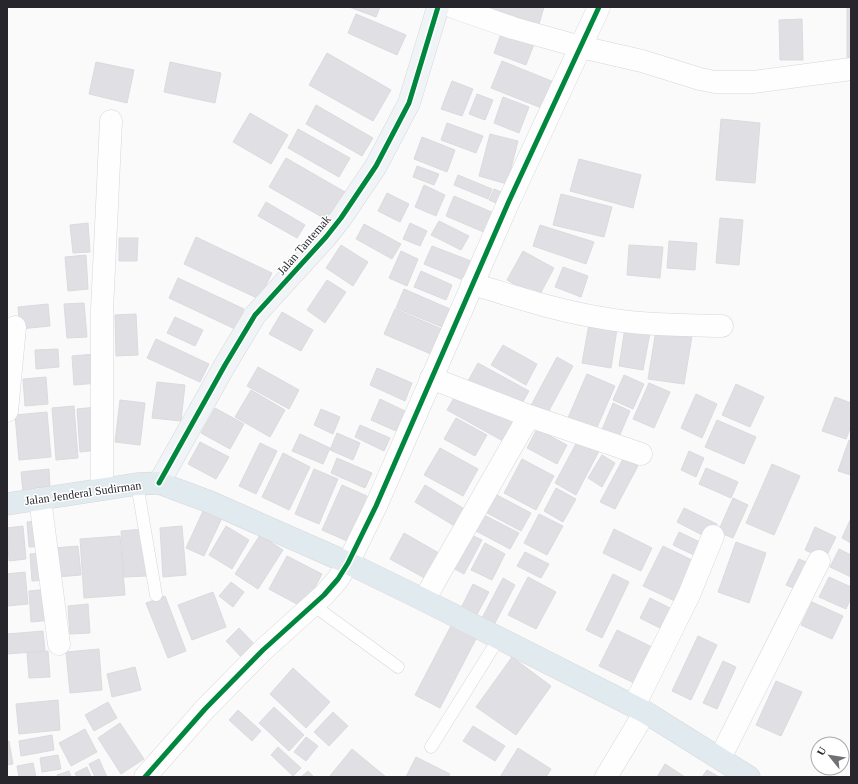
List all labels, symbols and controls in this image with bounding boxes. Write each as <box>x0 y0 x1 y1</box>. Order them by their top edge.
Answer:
street label: Jalan Tantemak <box>274 212 334 278</box>
street label: Jalan Jenderal Sudirman <box>24 478 142 508</box>
north arrow <box>810 736 850 776</box>
text: U <box>814 745 829 757</box>

